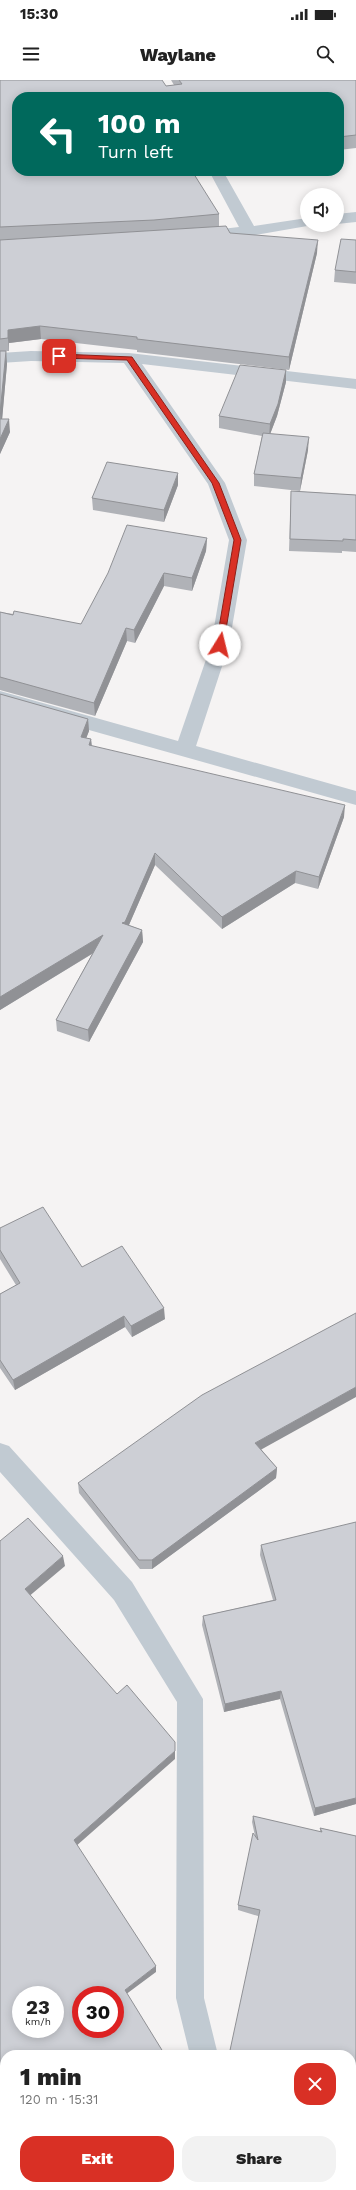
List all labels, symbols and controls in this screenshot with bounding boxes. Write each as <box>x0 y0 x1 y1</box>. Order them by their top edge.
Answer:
text: 15:30 <box>20 5 58 23</box>
icon: menu <box>20 43 42 65</box>
icon: search <box>314 43 336 65</box>
text: Waylane <box>140 44 216 65</box>
text: 100 m <box>98 107 181 140</box>
icon: left <box>32 108 84 160</box>
text: Turn left <box>98 141 173 162</box>
map controls <box>300 188 344 232</box>
button: sound <box>300 188 344 232</box>
pin <box>42 339 76 373</box>
icon: arrive <box>48 345 70 367</box>
position arrow <box>199 624 241 666</box>
speed limit sign: 30 <box>72 1986 124 2038</box>
text: 23 <box>26 1995 50 2019</box>
text: km/h <box>25 2016 51 2027</box>
text: 1 min <box>20 2063 82 2091</box>
button: close <box>294 2063 336 2105</box>
text: 120 m · 15:31 <box>20 2092 98 2107</box>
button: Exit <box>20 2136 174 2182</box>
button: Share <box>182 2136 336 2182</box>

